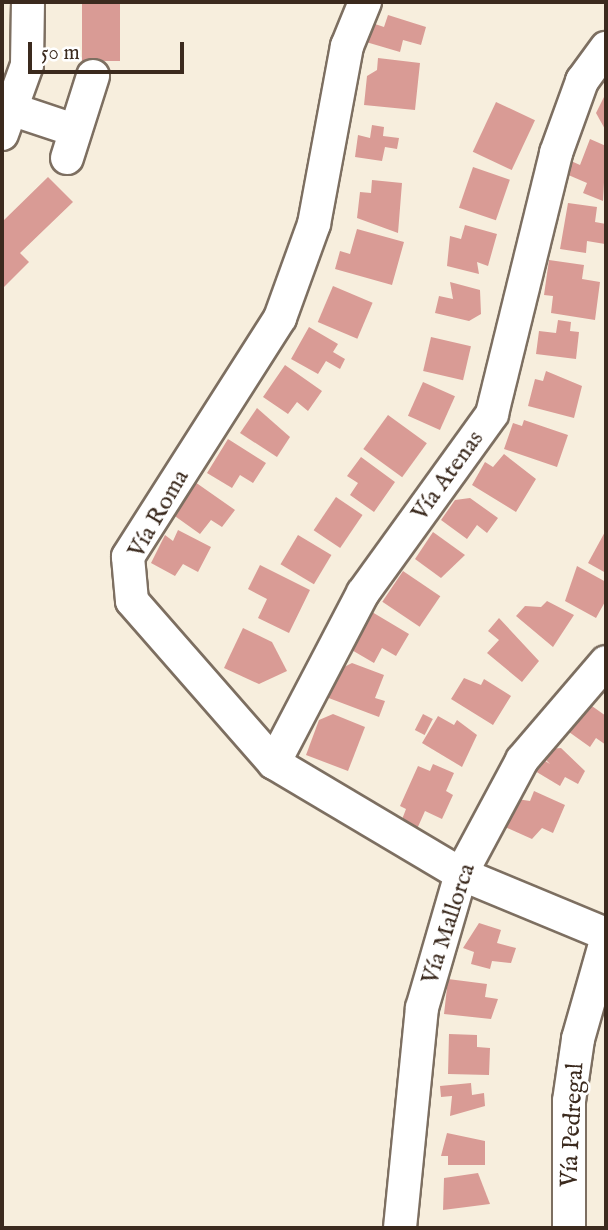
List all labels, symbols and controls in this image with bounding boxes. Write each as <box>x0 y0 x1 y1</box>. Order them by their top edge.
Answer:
scale bar <box>32 28 187 72</box>
text: 50 m <box>41 40 80 67</box>
street label: Vía Atenas <box>406 425 490 527</box>
street label: Vía Roma <box>122 465 196 563</box>
street label: Vía Mallorca <box>416 860 482 988</box>
street label: Vía Pedregal <box>555 1062 591 1188</box>

